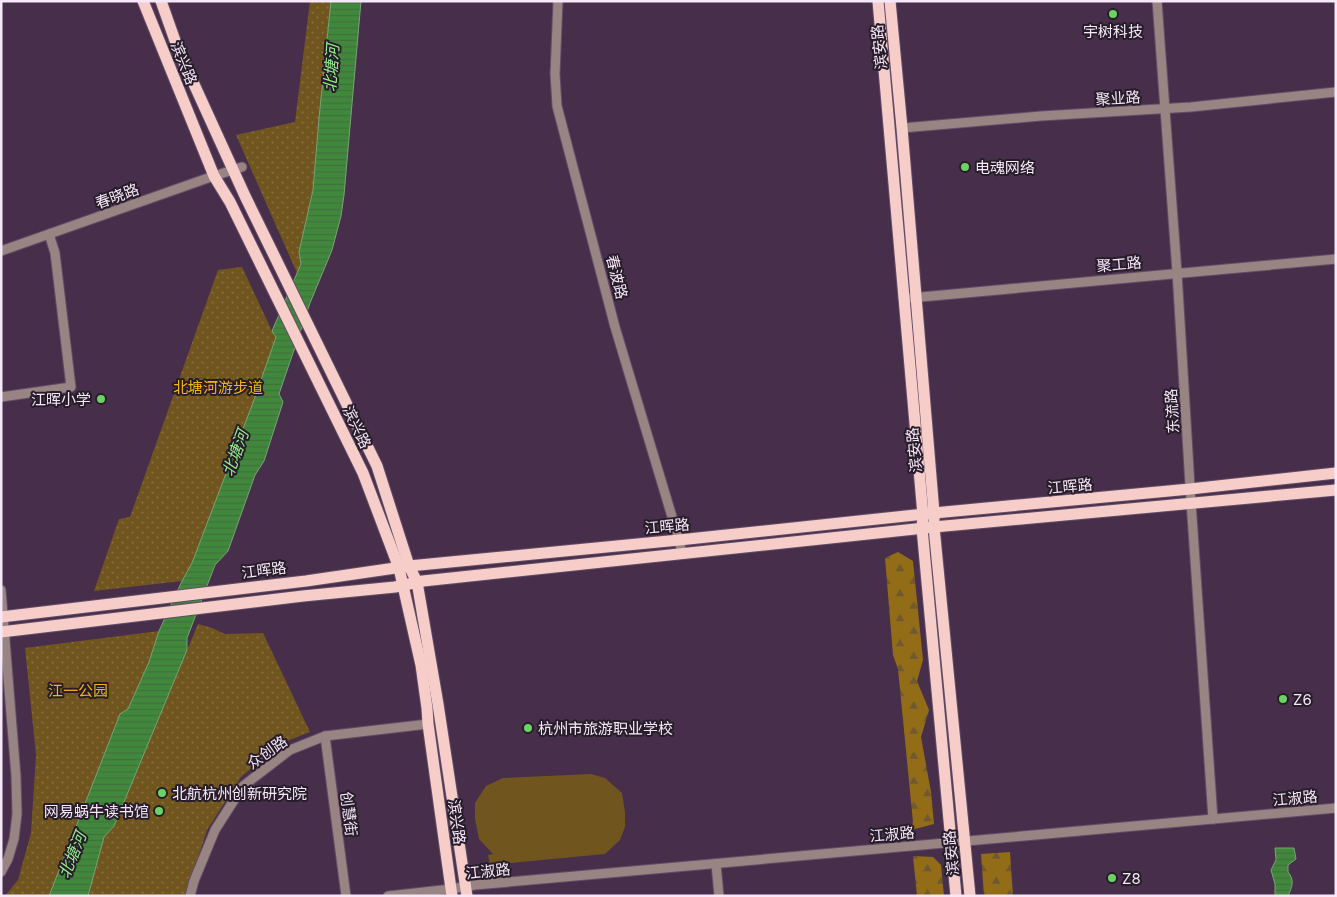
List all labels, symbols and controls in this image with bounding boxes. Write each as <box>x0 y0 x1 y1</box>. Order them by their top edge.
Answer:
marker: 宇树科技 <box>1107 8 1119 20</box>
place label: 宇树科技 <box>1083 22 1143 41</box>
street label: 滨安路 <box>867 24 891 70</box>
street label: 滨兴路 <box>167 39 201 87</box>
water label: 北塘河 <box>319 40 343 93</box>
street label: 聚业路 <box>1095 87 1141 109</box>
place label: 电魂网络 <box>975 158 1035 177</box>
marker: 电魂网络 <box>959 161 971 173</box>
street label: 春晓路 <box>93 179 141 213</box>
street label: 春波路 <box>602 253 632 301</box>
street label: 聚工路 <box>1096 253 1142 275</box>
park label: 北塘河游步道 <box>173 378 263 397</box>
street label: 东流路 <box>1161 388 1183 434</box>
place label: 江晖小学 <box>31 390 91 409</box>
marker: 江晖小学 <box>95 393 107 405</box>
street label: 滨兴路 <box>339 403 375 451</box>
water label: 北塘河 <box>217 424 254 479</box>
street label: 滨安路 <box>903 427 925 473</box>
street label: 江晖路 <box>1047 475 1093 497</box>
street label: 江晖路 <box>644 515 690 537</box>
street label: 江晖路 <box>241 558 287 582</box>
park label: 江一公园 <box>48 681 108 700</box>
place label: Z6 <box>1293 690 1312 709</box>
marker: Z6 <box>1277 693 1289 705</box>
place label: 杭州市旅游职业学校 <box>538 719 673 738</box>
marker: 杭州市旅游职业学校 <box>522 722 534 734</box>
street label: 众创路 <box>243 731 291 773</box>
place label: 北航杭州创新研究院 <box>172 784 307 803</box>
marker: 北航杭州创新研究院 <box>156 787 168 799</box>
street label: 江淑路 <box>1272 787 1318 809</box>
street label: 创慧街 <box>337 791 361 837</box>
street label: 滨兴路 <box>444 798 470 846</box>
place label: 网易蜗牛读书馆 <box>44 802 149 821</box>
marker: 网易蜗牛读书馆 <box>153 805 165 817</box>
street label: 江淑路 <box>869 823 915 845</box>
water label: 北塘河 <box>54 826 91 881</box>
street label: 滨安路 <box>940 830 962 876</box>
street label: 江淑路 <box>465 859 511 883</box>
place label: Z8 <box>1122 869 1141 888</box>
marker: Z8 <box>1106 872 1118 884</box>

